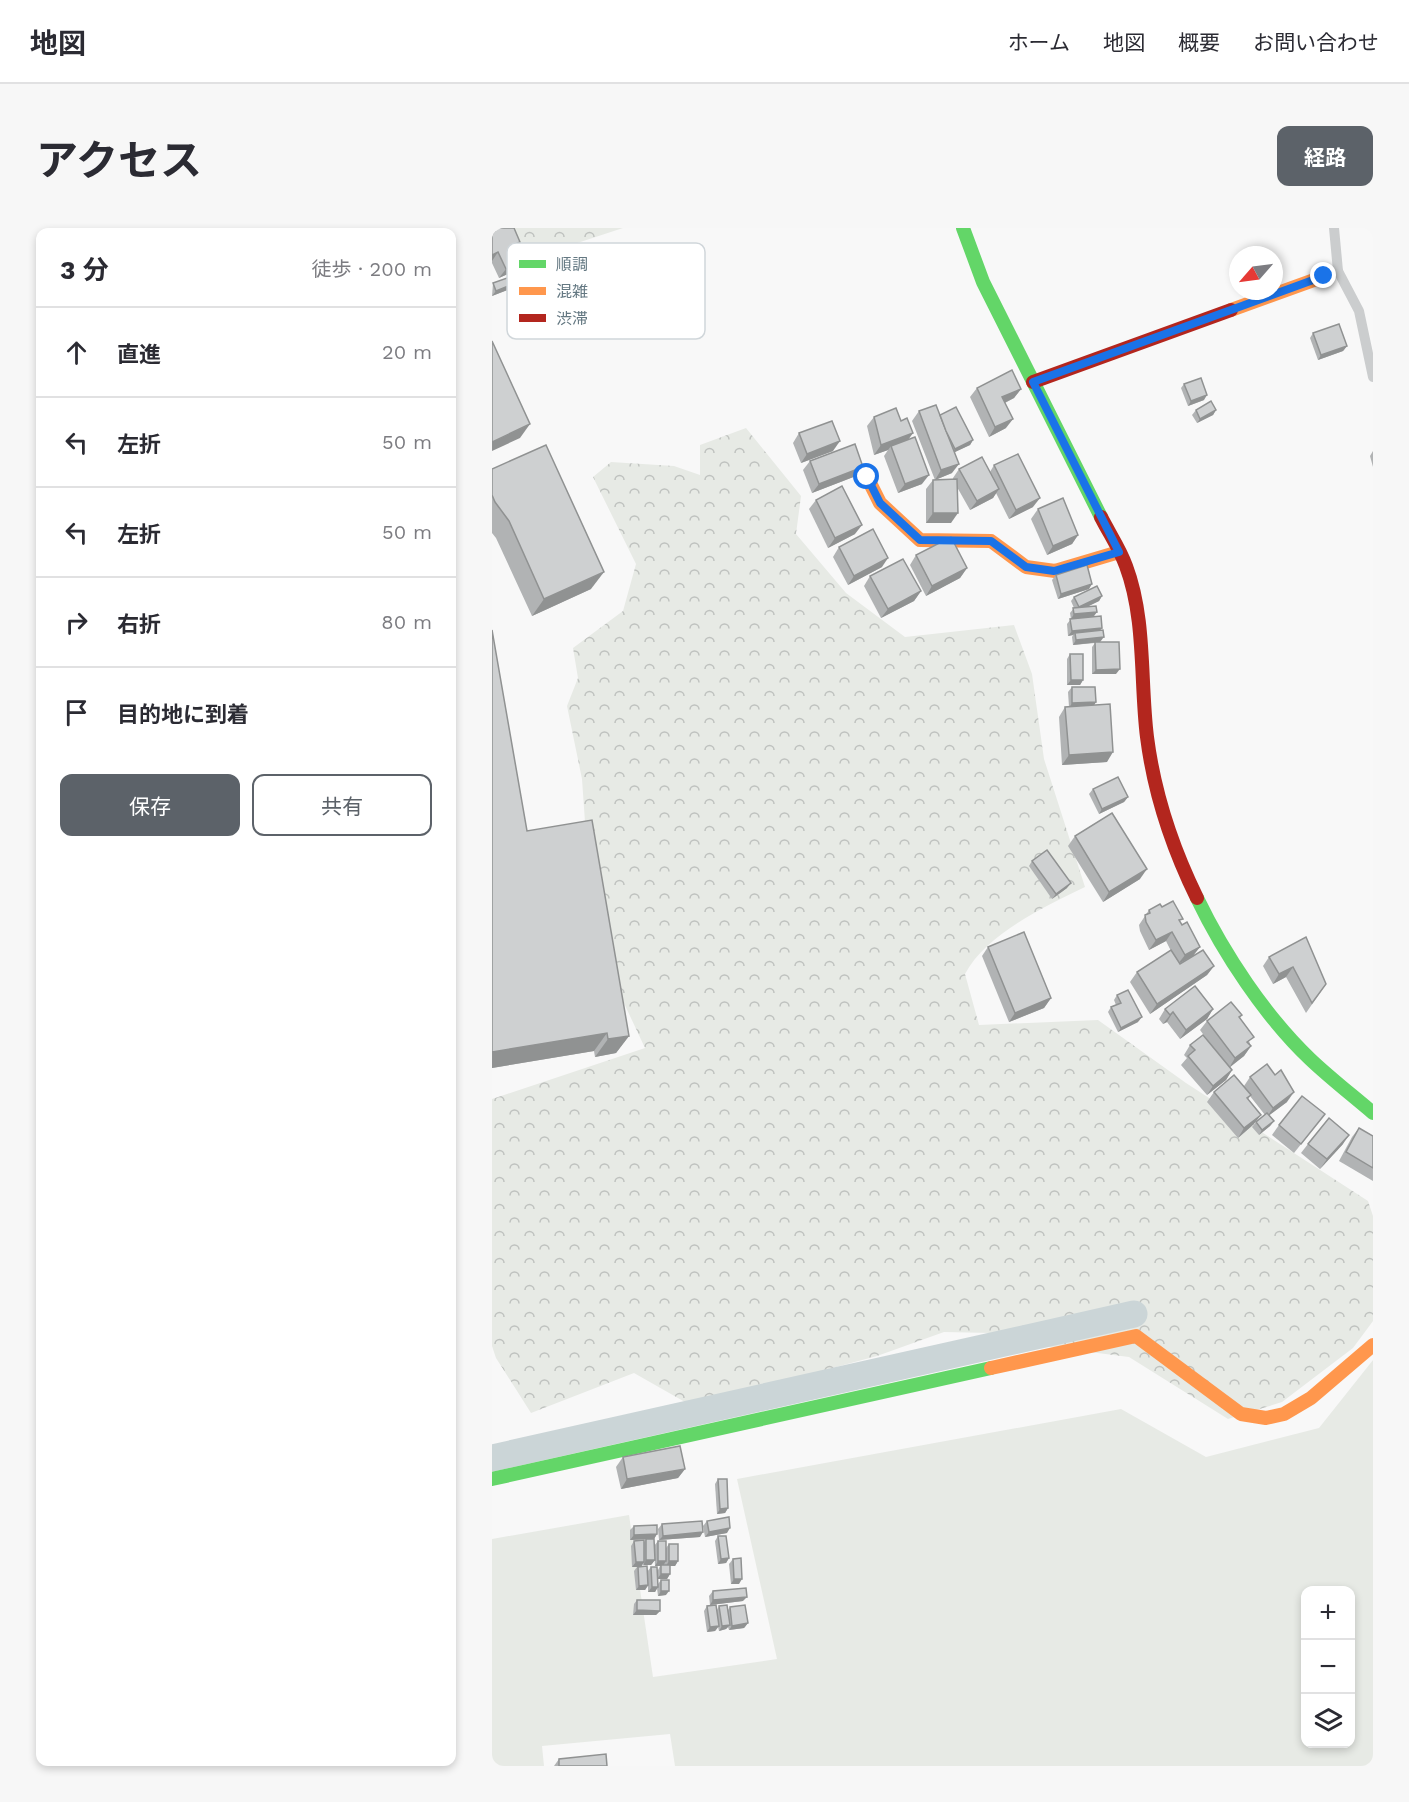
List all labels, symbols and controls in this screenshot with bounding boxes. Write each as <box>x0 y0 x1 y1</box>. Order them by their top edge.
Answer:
text: 地図 <box>30 27 86 60</box>
text: ホーム <box>1008 30 1070 55</box>
text: 地図 <box>1103 30 1145 55</box>
text: 概要 <box>1178 30 1220 55</box>
text: お問い合わせ <box>1253 30 1379 55</box>
button: 経路 <box>1277 126 1373 186</box>
text: アクセス <box>36 136 202 185</box>
legend <box>507 243 705 339</box>
north arrow <box>1229 246 1283 300</box>
text: 3 分 <box>60 255 109 285</box>
text: 順調 <box>556 255 588 274</box>
text: 徒歩 · 200 m <box>311 257 432 281</box>
route end <box>1310 262 1336 288</box>
text: 混雑 <box>556 282 588 301</box>
text: 渋滞 <box>556 309 588 328</box>
icon: ahead <box>60 336 93 369</box>
text: 20 m <box>382 340 432 364</box>
text: 直進 <box>117 342 161 367</box>
icon: left <box>60 426 93 459</box>
text: 50 m <box>382 430 432 454</box>
text: 左折 <box>117 432 161 457</box>
route start <box>853 463 879 489</box>
icon: left <box>60 516 93 549</box>
text: 50 m <box>382 520 432 544</box>
text: 左折 <box>117 522 161 547</box>
icon: right <box>60 606 93 639</box>
text: 80 m <box>381 610 432 634</box>
text: 右折 <box>117 612 161 637</box>
icon: arrive <box>60 696 93 729</box>
text: 目的地に到着 <box>117 702 249 727</box>
button: 保存 <box>60 774 240 836</box>
button: 共有 <box>252 774 432 836</box>
map controls <box>1301 1586 1355 1748</box>
button: + <box>1301 1586 1355 1640</box>
button: − <box>1301 1640 1355 1694</box>
button: layers <box>1301 1694 1355 1748</box>

